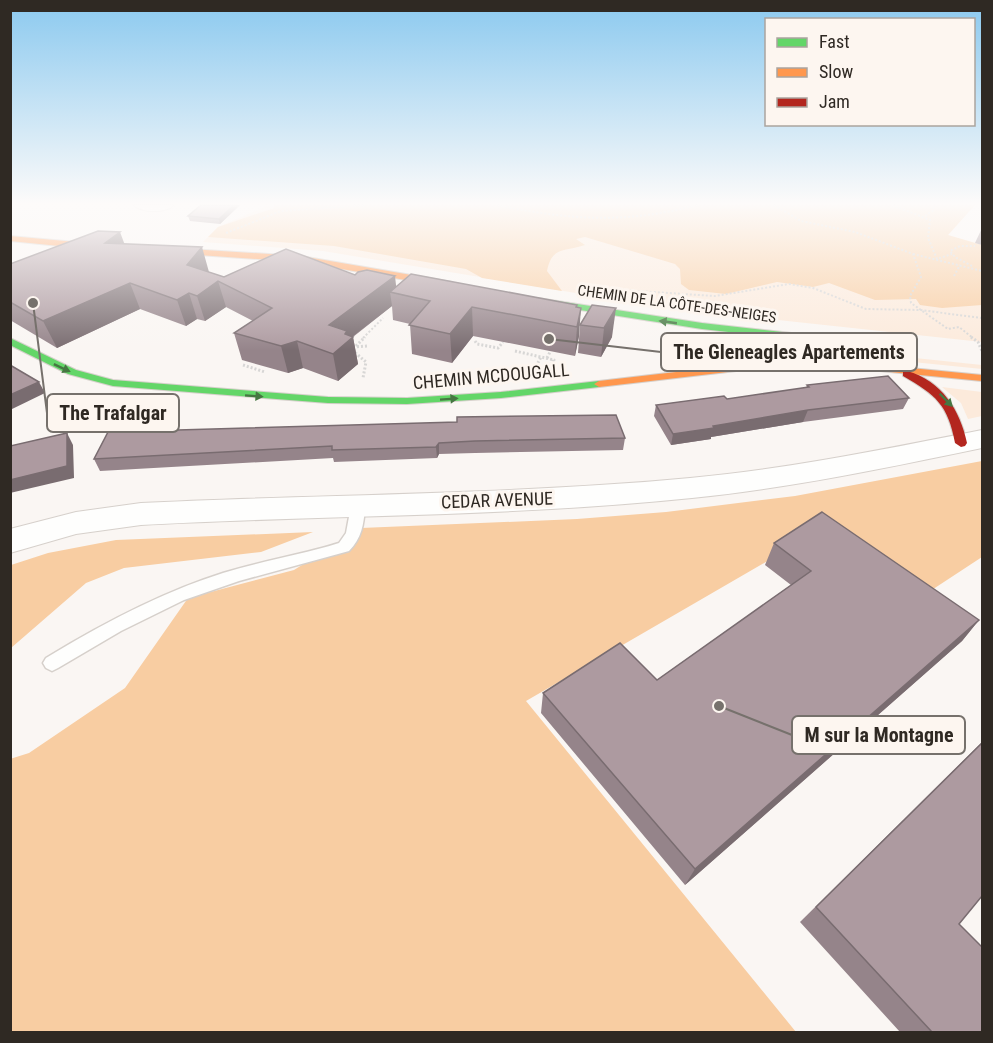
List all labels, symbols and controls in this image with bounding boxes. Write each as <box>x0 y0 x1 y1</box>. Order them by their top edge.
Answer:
legend <box>765 18 975 126</box>
text: Fast <box>819 31 850 52</box>
text: Slow <box>819 61 854 82</box>
text: Jam <box>819 91 850 112</box>
street label: CHEMIN DE LA CÔTE-DES-NEIGES <box>577 281 778 327</box>
one-way arrow <box>659 317 678 326</box>
callout: The Gleneagles Apartements <box>661 333 917 371</box>
text: The Gleneagles Apartements <box>673 340 905 364</box>
street label: CHEMIN MCDOUGALL <box>412 359 570 393</box>
one-way arrow <box>54 363 71 372</box>
one-way arrow <box>245 391 264 401</box>
one-way arrow <box>939 392 953 406</box>
callout: The Trafalgar <box>47 394 179 432</box>
one-way arrow <box>440 394 459 403</box>
text: The Trafalgar <box>59 401 167 425</box>
street label: CEDAR AVENUE <box>441 488 553 512</box>
callout: M sur la Montagne <box>792 716 965 754</box>
text: M sur la Montagne <box>805 723 954 747</box>

